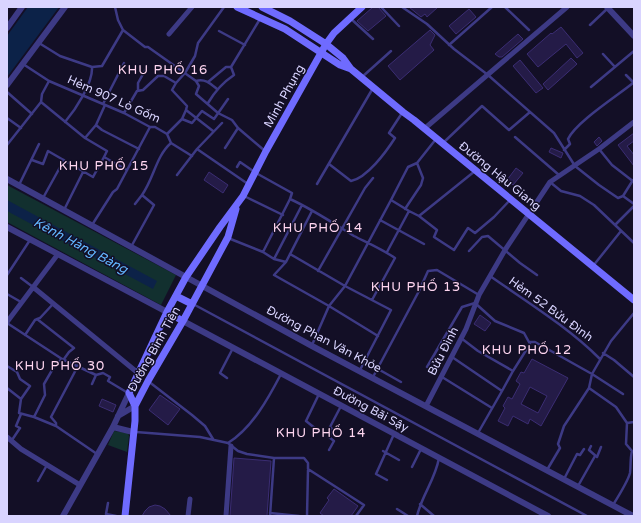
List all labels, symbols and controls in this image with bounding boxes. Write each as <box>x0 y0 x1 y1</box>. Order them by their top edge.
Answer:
district label: KHU PHỐ 16 <box>118 61 208 78</box>
street label: Minh Phụng <box>261 62 307 130</box>
street label: Hẻm 907 Lò Gốm <box>65 72 163 126</box>
street label: Đường Hậu Giang <box>456 139 544 213</box>
district label: KHU PHỐ 15 <box>59 157 149 174</box>
water label: Kênh Hàng Bàng <box>31 214 131 278</box>
district label: KHU PHỐ 14 <box>273 219 363 236</box>
street label: Hẻm 52 Bửu Đình <box>506 274 596 344</box>
district label: KHU PHỐ 13 <box>371 278 461 295</box>
street label: Đường Phan Văn Khỏe <box>264 303 384 375</box>
street label: Đường Bình Tiên <box>125 304 183 394</box>
street label: Bửu Đình <box>425 324 461 378</box>
district label: KHU PHỐ 12 <box>482 341 572 358</box>
district label: KHU PHỐ 30 <box>15 357 105 374</box>
street label: Đường Bãi Sậy <box>331 383 412 435</box>
district label: KHU PHỐ 14 <box>276 424 366 441</box>

